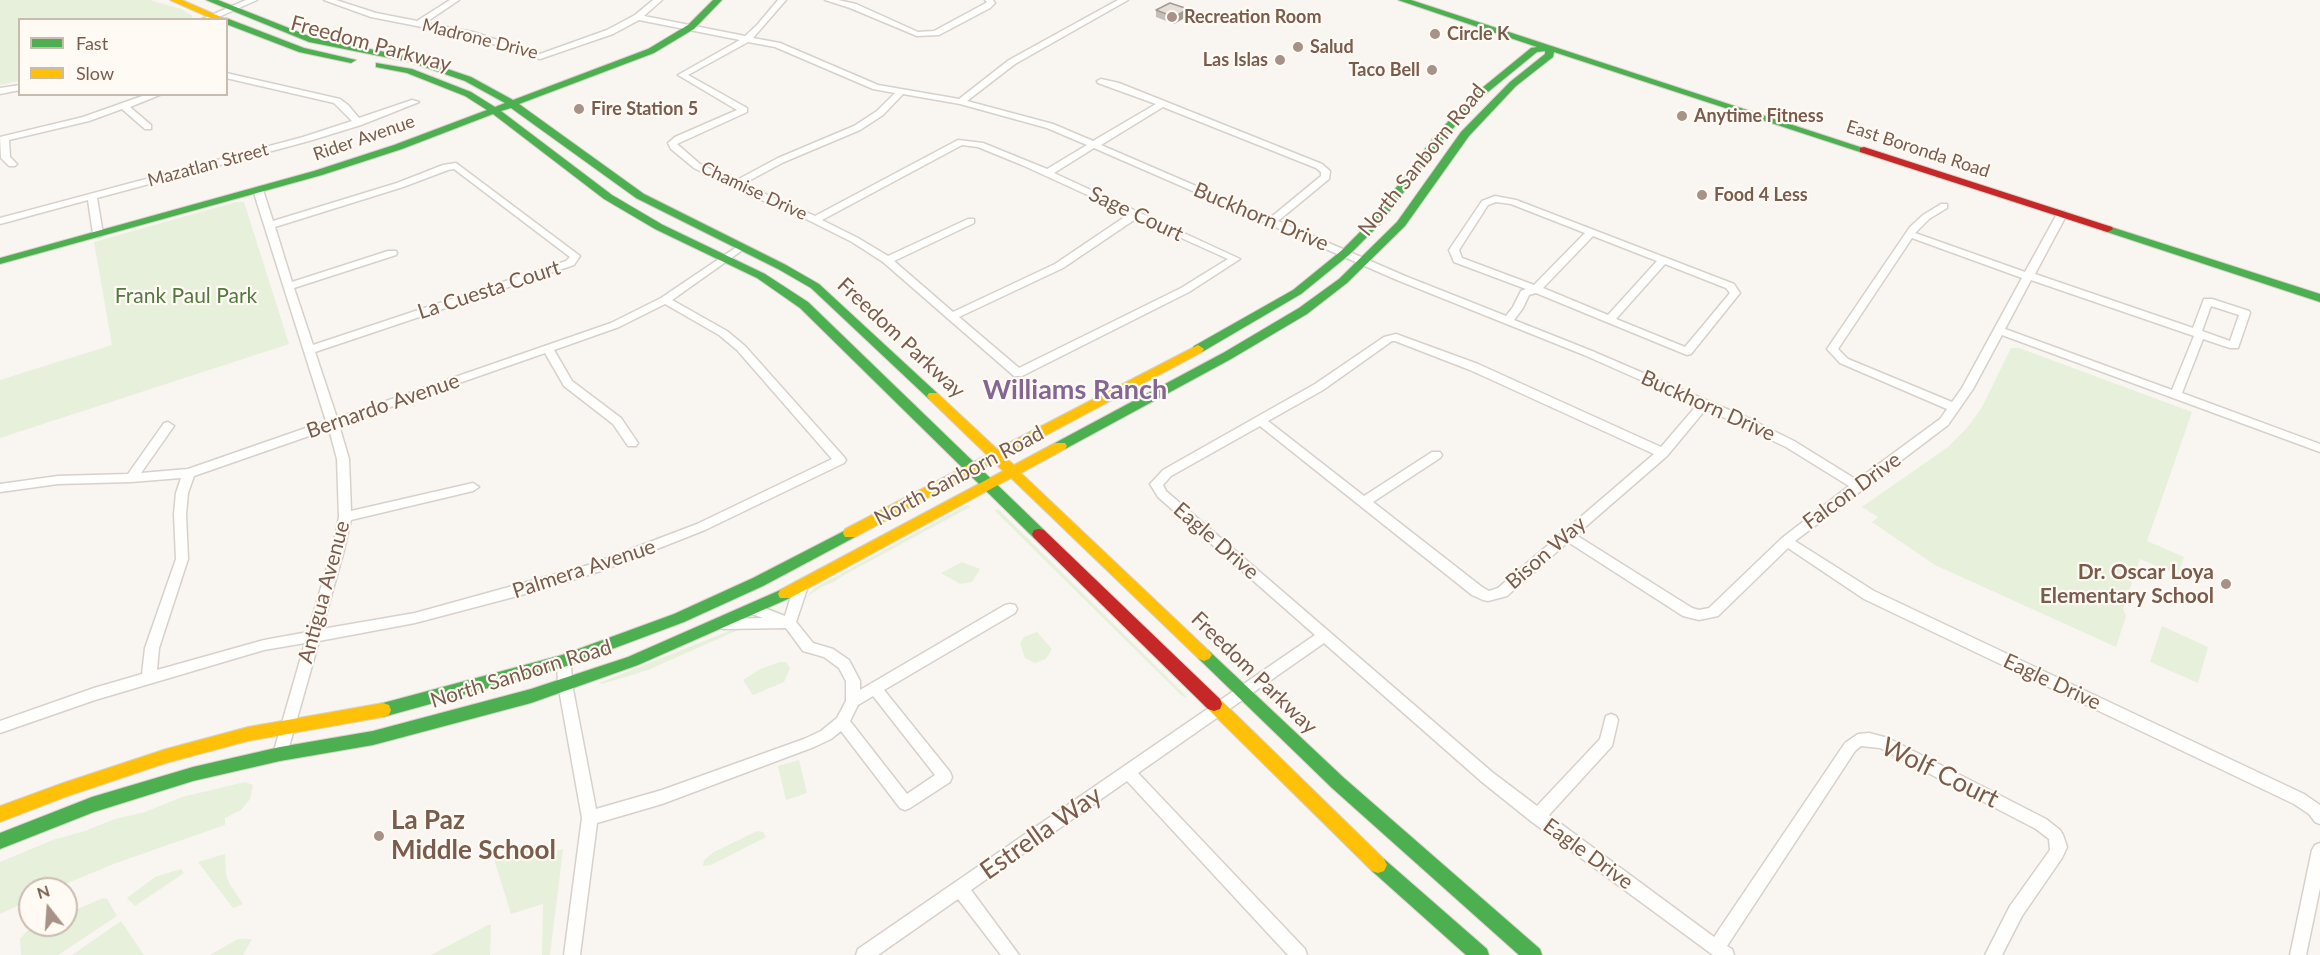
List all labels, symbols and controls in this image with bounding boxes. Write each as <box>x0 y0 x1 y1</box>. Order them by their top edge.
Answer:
place label: Recreation Room <box>1184 6 1322 28</box>
street label: Freedom Parkway <box>288 10 454 78</box>
marker: Recreation Room <box>1165 10 1179 24</box>
street label: Madrone Drive <box>420 14 540 64</box>
legend <box>18 18 228 96</box>
place label: Circle K <box>1447 23 1509 45</box>
marker: Circle K <box>1428 27 1442 41</box>
text: Fast <box>76 32 108 54</box>
place label: Salud <box>1310 36 1354 58</box>
marker: Salud <box>1291 40 1305 54</box>
place label: Las Islas <box>1203 49 1268 71</box>
marker: Las Islas <box>1273 53 1287 67</box>
place label: Taco Bell <box>1349 59 1420 81</box>
text: Slow <box>76 62 114 84</box>
marker: Taco Bell <box>1425 63 1439 77</box>
street label: North Sanborn Road <box>1353 79 1491 241</box>
place label: Fire Station 5 <box>591 98 698 120</box>
marker: Fire Station 5 <box>572 102 586 116</box>
place label: Anytime Fitness <box>1694 105 1824 127</box>
marker: Anytime Fitness <box>1675 109 1689 123</box>
street label: Rider Avenue <box>310 111 418 165</box>
street label: East Boronda Road <box>1843 116 1993 182</box>
street label: Mazatlan Street <box>145 139 271 191</box>
street label: Chamise Drive <box>697 157 811 225</box>
street label: Buckhorn Drive <box>1190 177 1332 257</box>
street label: Sage Court <box>1085 181 1187 247</box>
place label: Food 4 Less <box>1714 184 1808 206</box>
marker: Food 4 Less <box>1695 188 1709 202</box>
street label: La Cuesta Court <box>415 255 563 325</box>
street label: Freedom Parkway <box>832 272 970 404</box>
park label: Frank Paul Park <box>115 283 257 309</box>
street label: Buckhorn Drive <box>1637 365 1779 447</box>
street label: Bernardo Avenue <box>303 368 463 444</box>
district label: Williams Ranch <box>983 374 1167 406</box>
street label: North Sanborn Road <box>870 421 1048 531</box>
street label: Falcon Drive <box>1798 447 1906 535</box>
street label: Eagle Drive <box>1168 497 1264 585</box>
street label: Bison Way <box>1501 511 1591 595</box>
street label: Antigua Avenue <box>293 518 355 666</box>
street label: Palmera Avenue <box>509 534 659 604</box>
place label: Dr. Oscar Loya Elementary School <box>2040 559 2214 609</box>
marker: Dr. Oscar Loya Elementary School <box>2219 577 2233 591</box>
street label: Freedom Parkway <box>1186 607 1322 739</box>
street label: North Sanborn Road <box>427 634 615 714</box>
street label: Eagle Drive <box>1999 648 2105 716</box>
street label: Wolf Court <box>1876 731 2004 815</box>
street label: Estrella Way <box>974 780 1108 886</box>
place label: La Paz Middle School <box>391 805 556 867</box>
street label: Eagle Drive <box>1538 813 1638 895</box>
marker: La Paz Middle School <box>372 829 386 843</box>
north arrow <box>18 877 78 937</box>
text: N <box>34 880 52 902</box>

